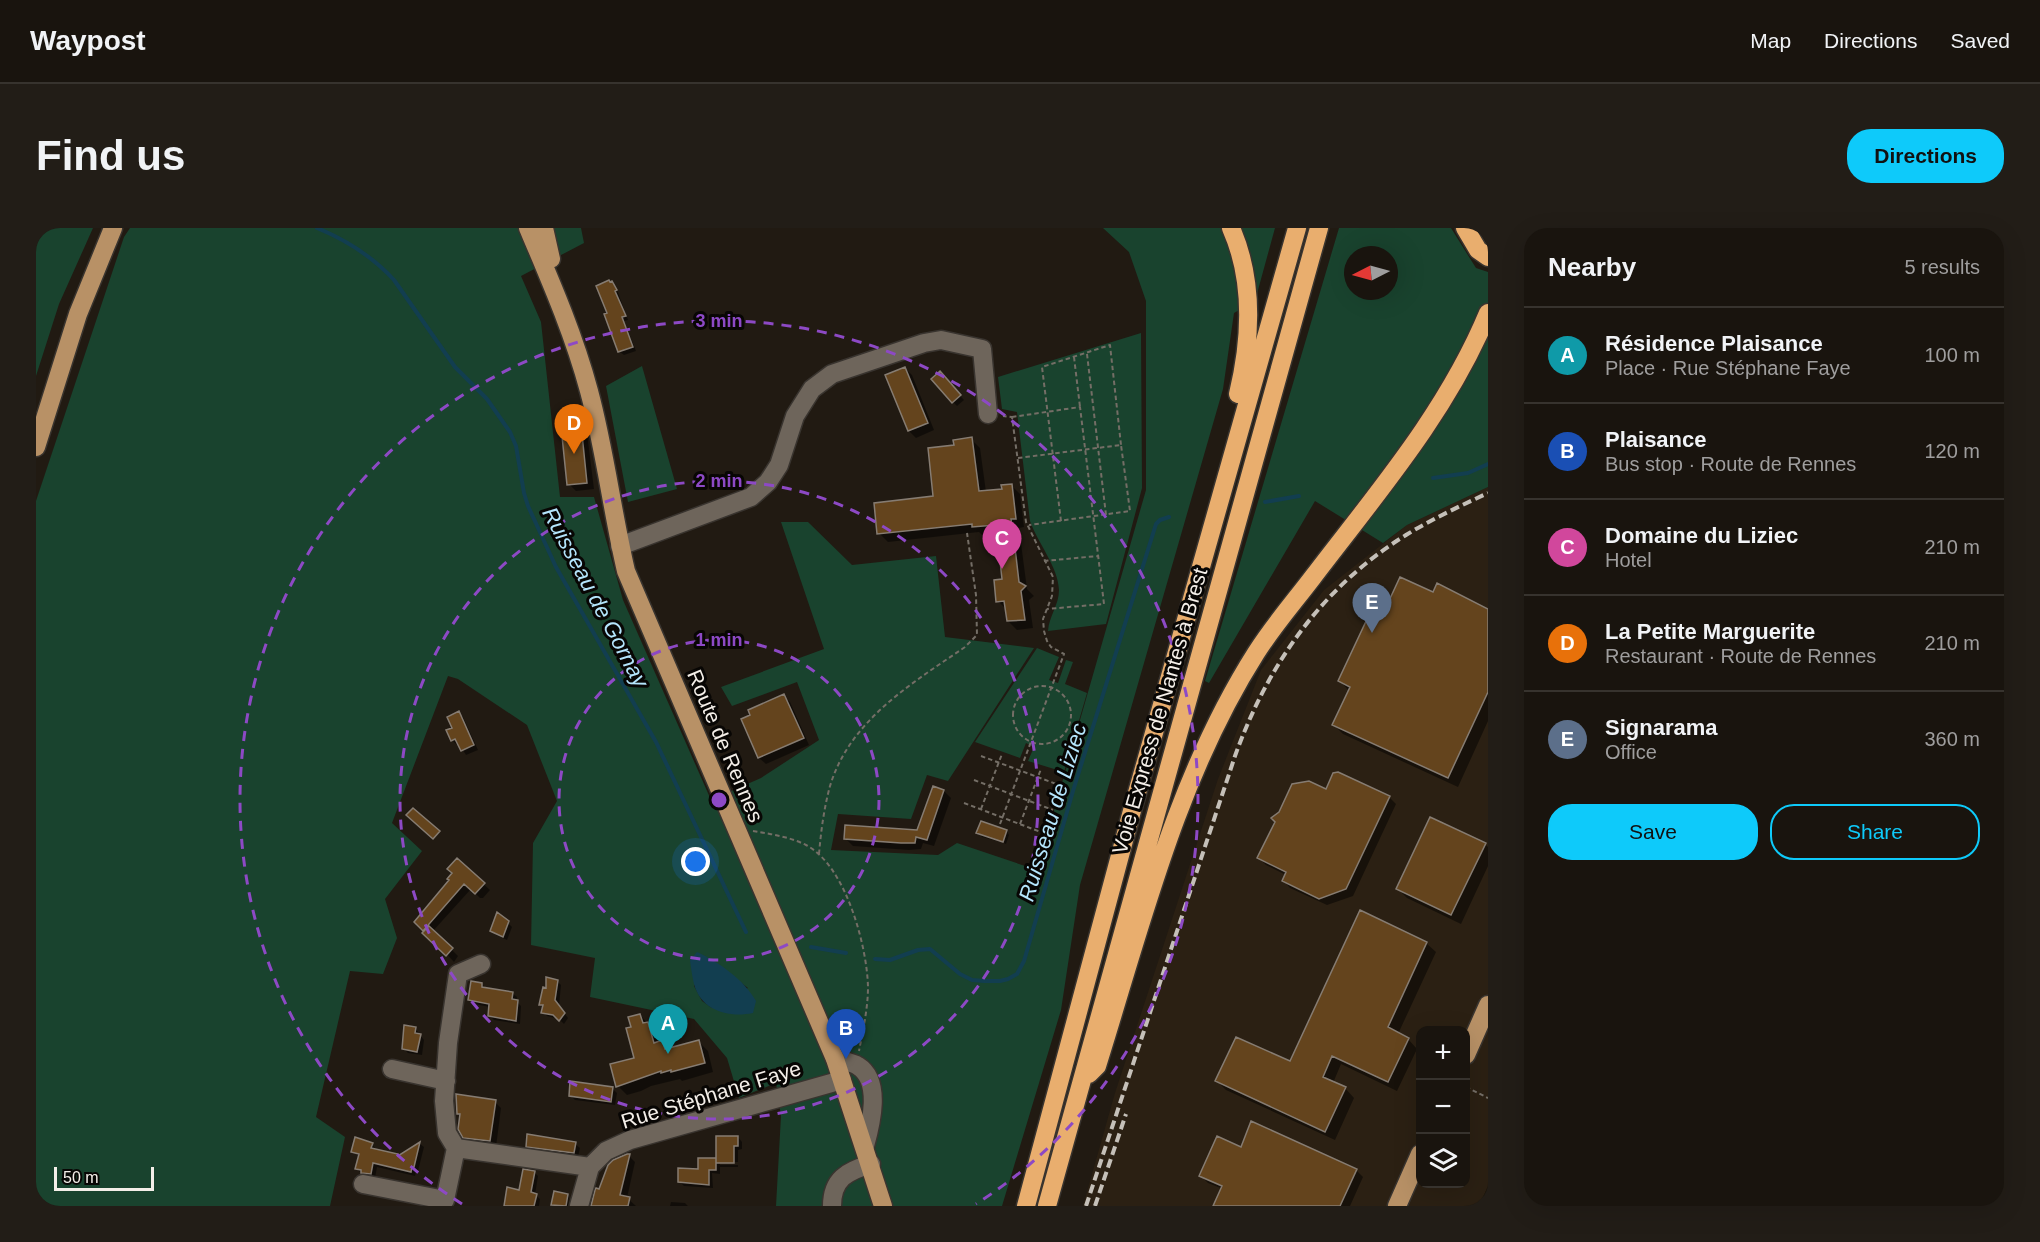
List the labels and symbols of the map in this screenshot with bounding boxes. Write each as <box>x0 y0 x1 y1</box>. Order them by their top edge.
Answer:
north arrow <box>1344 246 1398 300</box>
text: 3 min <box>695 311 743 331</box>
pin: D <box>554 404 594 454</box>
text: 2 min <box>695 471 743 491</box>
water label: Ruisseau de Gornay <box>537 503 655 693</box>
pin: C <box>982 520 1022 569</box>
street label: Voie Express de Nantes à Brest <box>1108 565 1211 857</box>
pin: E <box>1352 584 1392 633</box>
text: 1 min <box>695 630 743 650</box>
street label: Route de Rennes <box>683 666 768 826</box>
water label: Ruisseau de Liziec <box>1014 720 1091 904</box>
centre of rings <box>709 790 729 810</box>
your location <box>681 847 710 876</box>
pin: A <box>648 1004 688 1054</box>
pin: B <box>826 1010 866 1059</box>
street label: Rue Stéphane Faye <box>618 1056 804 1133</box>
scale bar <box>54 1164 154 1192</box>

